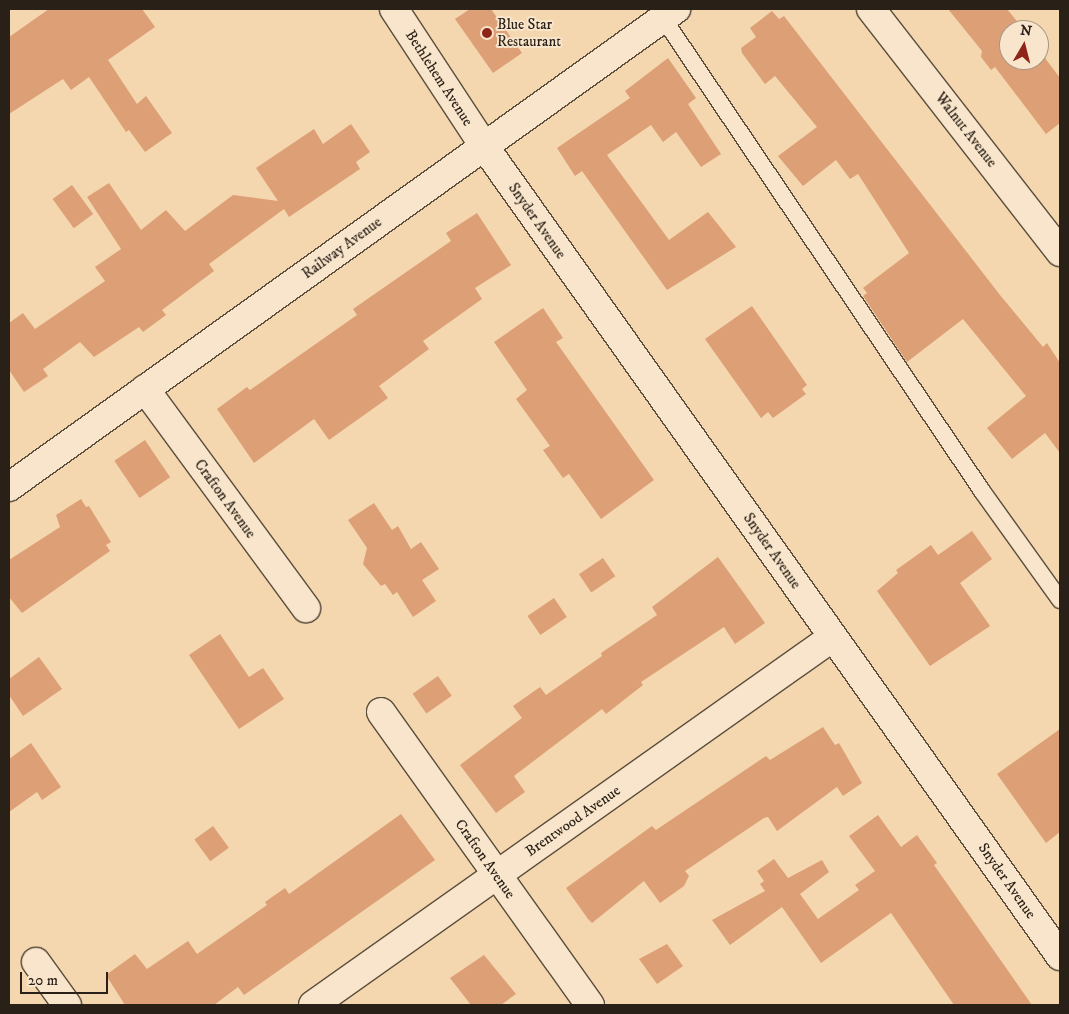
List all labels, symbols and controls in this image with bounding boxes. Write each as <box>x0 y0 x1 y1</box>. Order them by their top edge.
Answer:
place label: Blue Star Restaurant <box>497 15 561 50</box>
north arrow <box>999 20 1049 70</box>
text: N <box>1019 21 1033 41</box>
street label: Bethlehem Avenue <box>401 27 477 129</box>
marker: Blue Star Restaurant <box>481 27 493 39</box>
street label: Walnut Avenue <box>931 89 1001 171</box>
street label: Snyder Avenue <box>504 180 570 262</box>
street label: Railway Avenue <box>299 213 385 283</box>
street label: Crafton Avenue <box>190 456 260 542</box>
street label: Snyder Avenue <box>739 510 805 592</box>
street label: Brentwood Avenue <box>522 782 624 860</box>
street label: Crafton Avenue <box>451 816 519 902</box>
street label: Snyder Avenue <box>974 840 1040 922</box>
scale bar <box>22 962 110 994</box>
text: 20 m <box>28 971 58 990</box>

